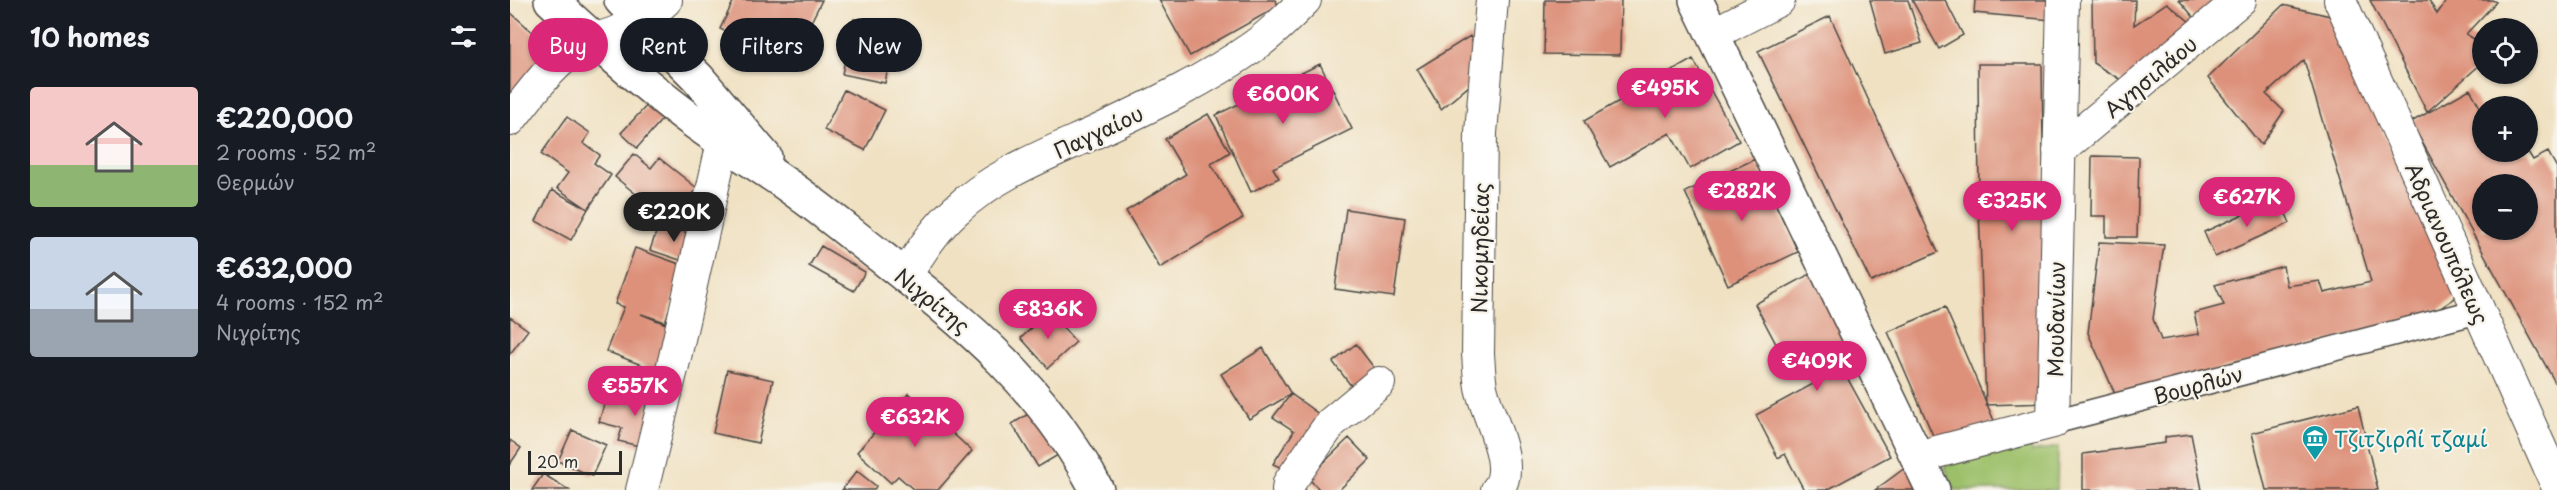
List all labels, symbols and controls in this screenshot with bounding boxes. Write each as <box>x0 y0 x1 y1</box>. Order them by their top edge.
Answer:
text: 10 homes <box>30 17 150 56</box>
chip: Buy <box>528 18 608 72</box>
chip: Rent <box>620 18 708 72</box>
chip: Filters <box>720 18 824 72</box>
chip: New <box>836 18 922 72</box>
map controls <box>2472 18 2538 240</box>
button: locate <box>2472 18 2538 84</box>
icon: filters <box>447 20 480 53</box>
street label: Αγησιλάου <box>2096 27 2204 125</box>
pin: €495K <box>1623 68 1707 119</box>
text: €495K <box>1631 72 1699 102</box>
pin: €600K <box>1241 74 1325 125</box>
text: €600K <box>1247 78 1319 108</box>
street label: Παγγαίου <box>1048 96 1148 166</box>
button: + <box>2472 96 2538 162</box>
text: €220,000 <box>216 98 353 137</box>
icon: home <box>78 111 150 183</box>
text: 2 rooms · 52 m² <box>216 137 376 167</box>
street label: Αδριανουπόλεως <box>2398 157 2498 329</box>
text: Θερμών <box>216 167 295 197</box>
pin: €282K <box>1700 171 1784 222</box>
button: − <box>2472 174 2538 240</box>
text: €282K <box>1708 175 1776 205</box>
pin: €627K <box>2205 177 2289 228</box>
pin: €325K <box>1970 181 2054 232</box>
text: €627K <box>2213 181 2281 211</box>
street label: Νικομηδείας <box>1462 182 1496 314</box>
text: €325K <box>1977 185 2047 215</box>
pin: €220K <box>632 192 716 243</box>
text: €220K <box>637 196 711 226</box>
text: €632,000 <box>216 248 352 287</box>
street label: Νιγρίτης <box>888 260 978 341</box>
icon: home <box>78 261 150 333</box>
street label: Μουδανίων <box>2038 261 2072 377</box>
text: 4 rooms · 152 m² <box>216 287 384 317</box>
pin: €836K <box>1006 289 1090 340</box>
text: €836K <box>1013 293 1083 323</box>
text: Νιγρίτης <box>216 317 301 347</box>
pin: €409K <box>1775 341 1859 392</box>
text: €409K <box>1782 345 1852 375</box>
street label: Βουρλών <box>2150 357 2246 411</box>
pin: €557K <box>593 366 677 417</box>
text: €557K <box>602 370 668 400</box>
pin: €632K <box>873 397 957 448</box>
text: €632K <box>880 401 950 431</box>
place label: Τζιτζιρλί τζαμί <box>2334 422 2488 454</box>
museum icon: Τζιτζιρλί τζαμί <box>2300 423 2330 461</box>
scale bar <box>528 448 622 476</box>
text: 20 m <box>537 449 578 473</box>

